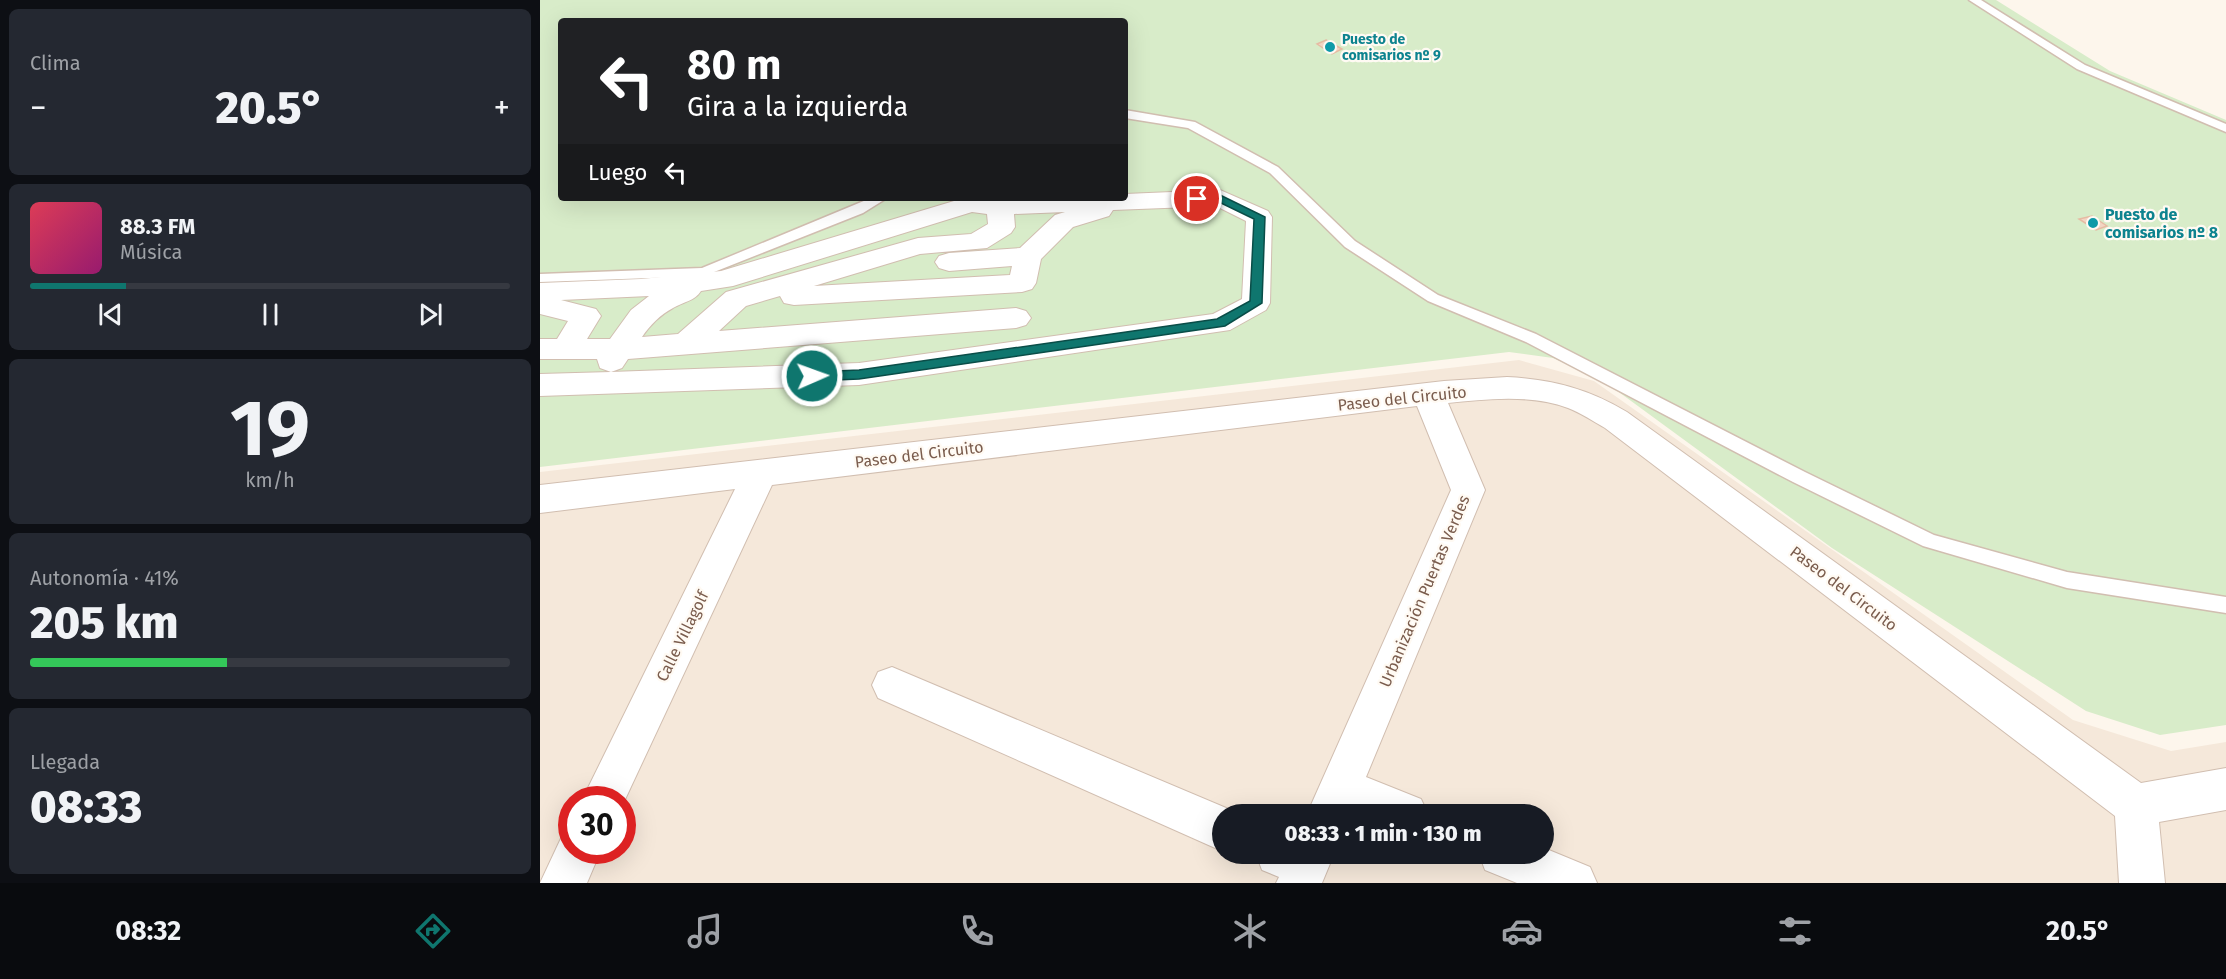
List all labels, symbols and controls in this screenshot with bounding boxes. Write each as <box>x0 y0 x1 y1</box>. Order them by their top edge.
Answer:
place label: Puesto de comisarios nº 9 <box>1342 31 1441 64</box>
text: 80 m <box>687 40 781 90</box>
marker: Puesto de comisarios nº 9 <box>1323 40 1337 54</box>
icon: left <box>588 42 666 120</box>
text: Clima <box>30 51 81 75</box>
text: 20.5° <box>215 81 325 135</box>
text: − <box>30 88 47 128</box>
text: + <box>494 88 510 128</box>
text: Gira a la izquierda <box>687 91 908 123</box>
icon: left <box>659 156 692 189</box>
text: Luego <box>588 159 647 186</box>
pin <box>1171 173 1222 224</box>
icon: arrive <box>1180 182 1213 215</box>
place label: Puesto de comisarios nº 8 <box>2105 205 2218 242</box>
text: 88.3 FM <box>120 213 195 240</box>
marker: Puesto de comisarios nº 8 <box>2086 216 2100 230</box>
text: Música <box>120 240 182 264</box>
icon: previous <box>94 298 127 331</box>
icon: pause <box>254 298 287 331</box>
icon: next <box>414 298 447 331</box>
position arrow <box>780 344 844 408</box>
text: 19 <box>230 382 310 476</box>
street label: Paseo del Circuito <box>1337 382 1467 415</box>
street label: Paseo del Circuito <box>854 437 984 472</box>
text: km/h <box>245 468 295 492</box>
street label: Urbanización Puertas Verdes <box>1375 492 1474 690</box>
street label: Paseo del Circuito <box>1786 542 1901 635</box>
text: Autonomía · 41% <box>30 566 179 590</box>
street label: Calle Villagolf <box>652 586 713 685</box>
text: 205 km <box>30 596 178 650</box>
text: Llegada <box>30 750 100 774</box>
text: 08:33 <box>30 780 142 834</box>
speed limit sign: 30 <box>558 786 636 864</box>
text: 08:33 · 1 min · 130 m <box>1285 820 1481 847</box>
icon: directions <box>412 910 454 952</box>
icon: music <box>684 910 726 952</box>
icon: phone <box>956 910 998 952</box>
icon: climate <box>1229 910 1271 952</box>
icon: car <box>1501 910 1543 952</box>
icon: filters <box>1774 910 1816 952</box>
text: 08:32 <box>115 915 181 947</box>
text: 20.5° <box>2046 915 2111 947</box>

